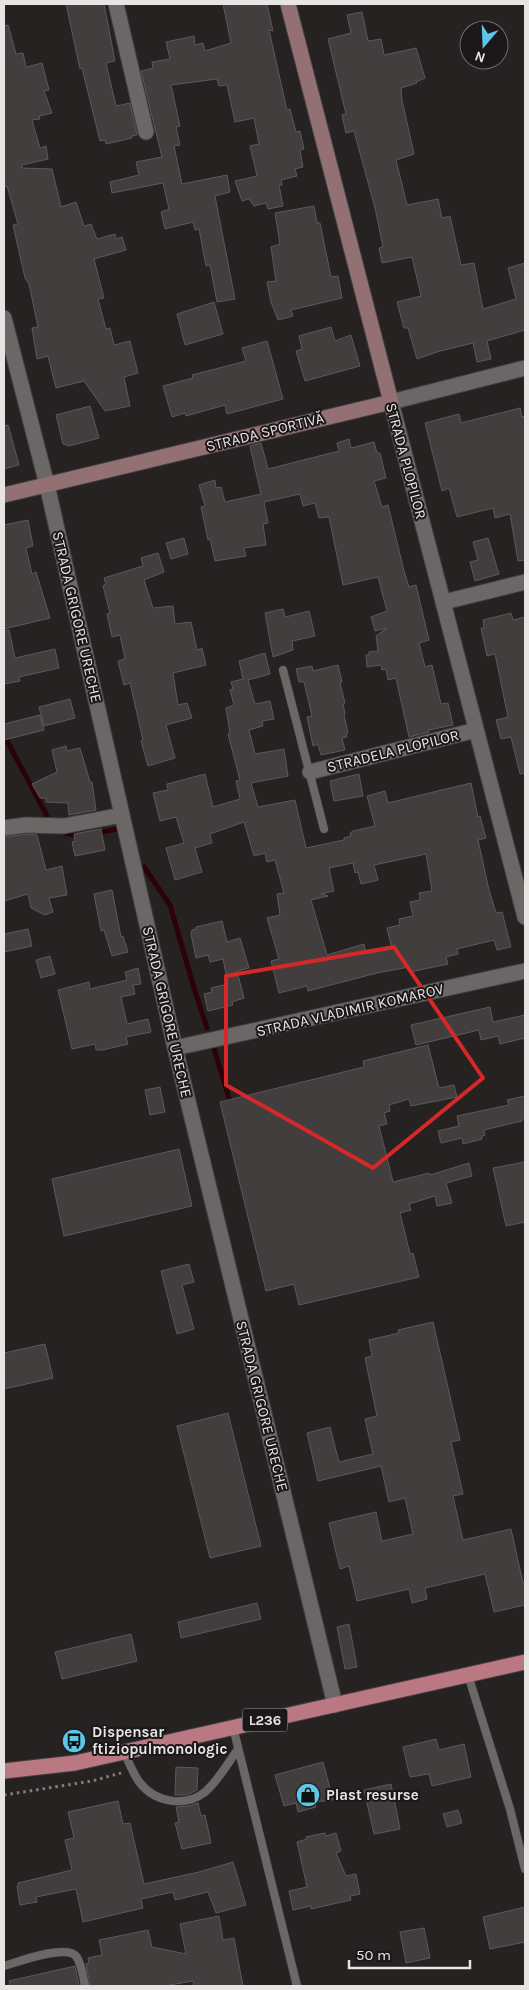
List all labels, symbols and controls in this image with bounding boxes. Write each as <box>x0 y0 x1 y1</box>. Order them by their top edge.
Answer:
north arrow <box>459 20 509 70</box>
text: N <box>472 47 487 66</box>
street label: STRADA PLOPILOR <box>382 401 430 521</box>
street label: STRADA SPORTIVĂ <box>204 409 326 455</box>
street label: STRADA GRIGORE URECHE <box>49 530 105 704</box>
street label: STRADELA PLOPILOR <box>325 726 461 776</box>
street label: STRADA GRIGORE URECHE <box>139 925 195 1099</box>
street label: STRADA VLADIMIR KOMAROV <box>255 980 446 1040</box>
street label: STRADA GRIGORE URECHE <box>232 1319 292 1493</box>
road number: L236 <box>242 1708 288 1732</box>
place label: Dispensar ftiziopulmonologic <box>92 1723 228 1758</box>
bus stop icon: Dispensar ftiziopulmonologic <box>61 1728 87 1754</box>
shop icon: Plast resurse <box>295 1782 321 1808</box>
place label: Plast resurse <box>326 1786 419 1804</box>
scale bar <box>349 1938 470 1970</box>
text: 50 m <box>356 1946 391 1964</box>

